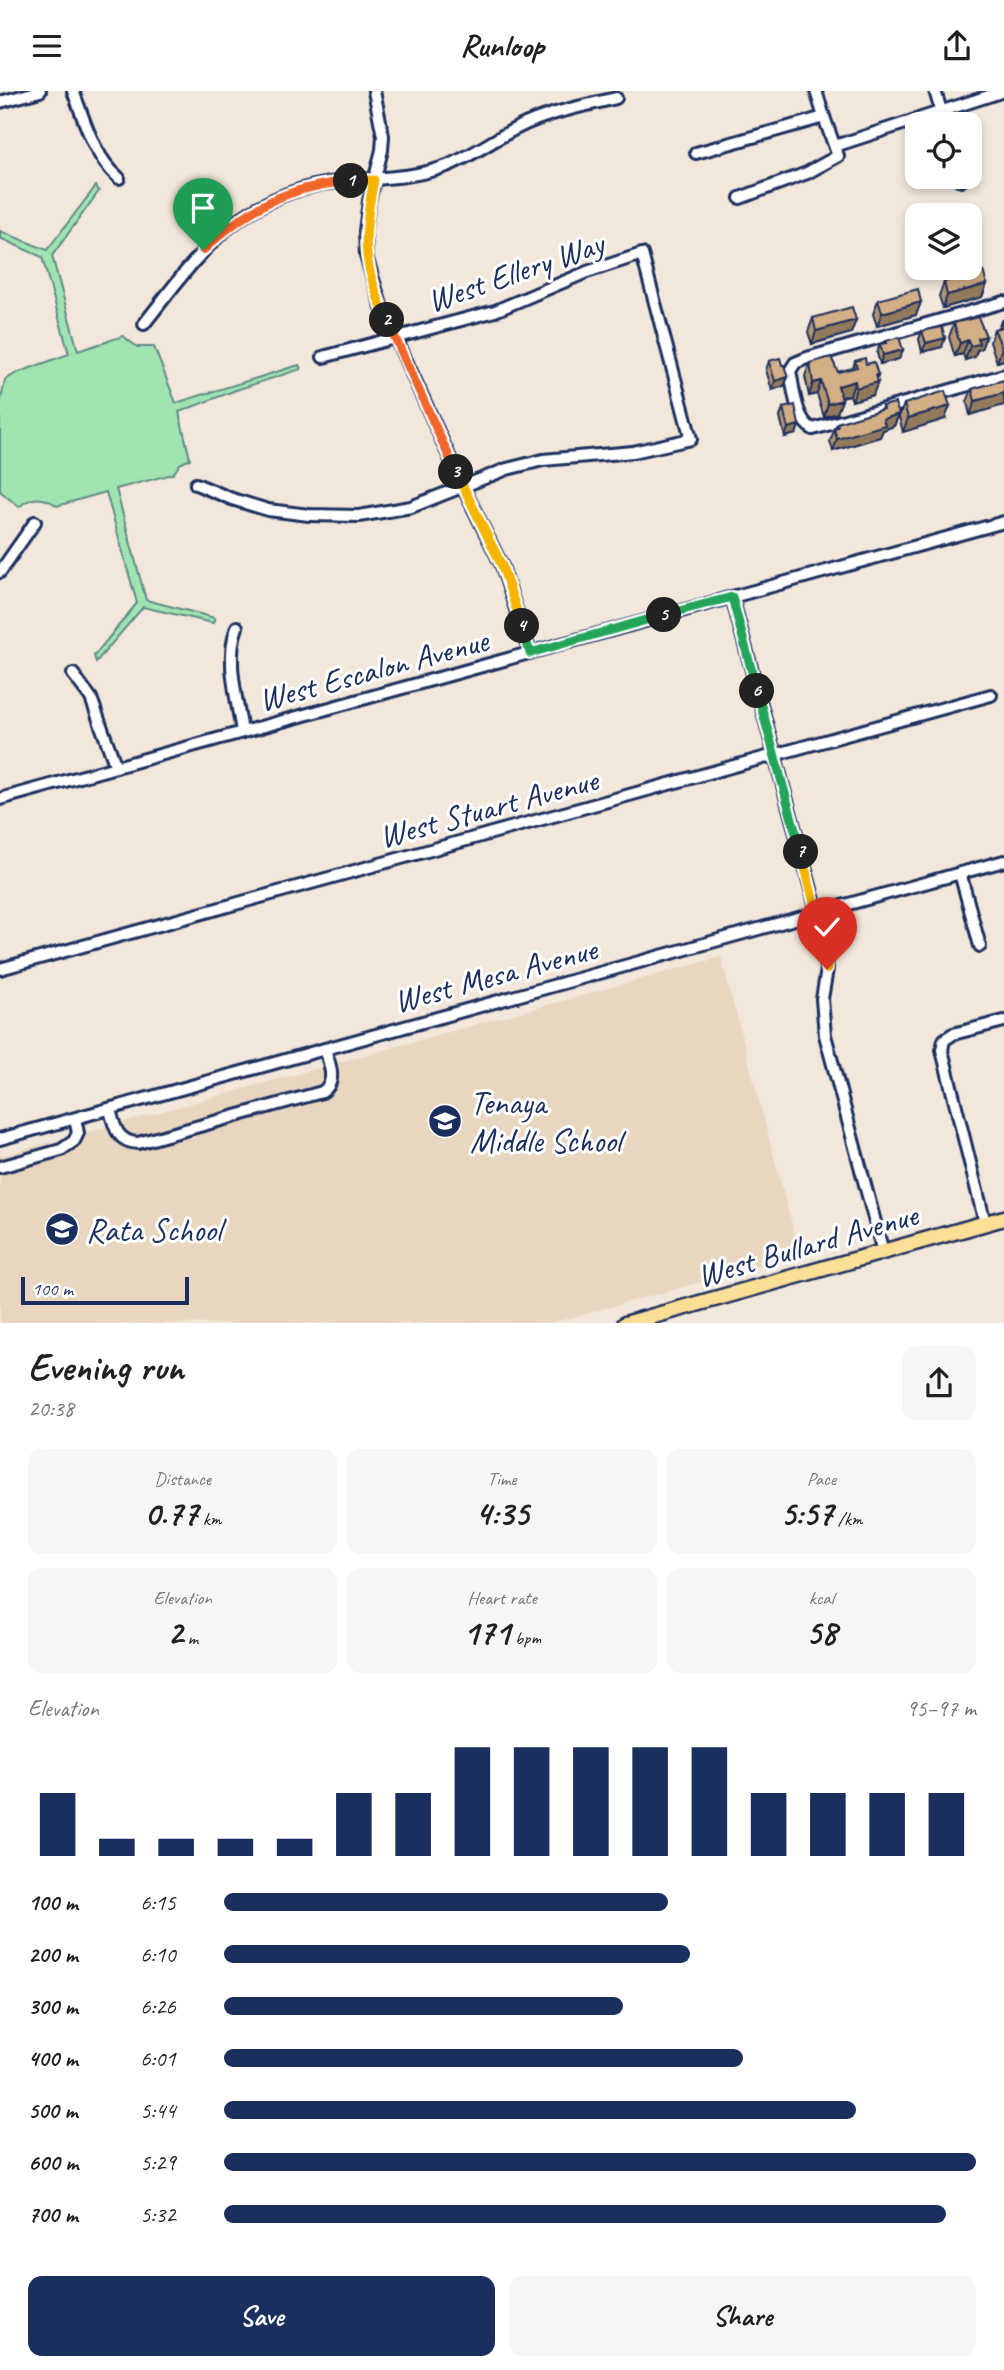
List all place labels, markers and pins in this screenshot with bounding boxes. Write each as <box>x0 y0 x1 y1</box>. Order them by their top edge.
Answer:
pin: 1 <box>334 163 368 199</box>
pin <box>173 178 233 250</box>
pin: 2 <box>370 303 404 337</box>
pin: 3 <box>438 455 474 489</box>
pin: 5 <box>646 597 682 633</box>
pin: 4 <box>504 609 540 643</box>
pin: 6 <box>740 673 774 709</box>
pin: 7 <box>784 835 818 869</box>
pin <box>797 897 857 969</box>
place label: Tenaya Middle School <box>470 1082 627 1162</box>
school or university icon: Tenaya Middle School <box>426 1102 464 1140</box>
place label: Rata School <box>86 1209 227 1251</box>
school or university icon: Rata School <box>43 1210 81 1248</box>

